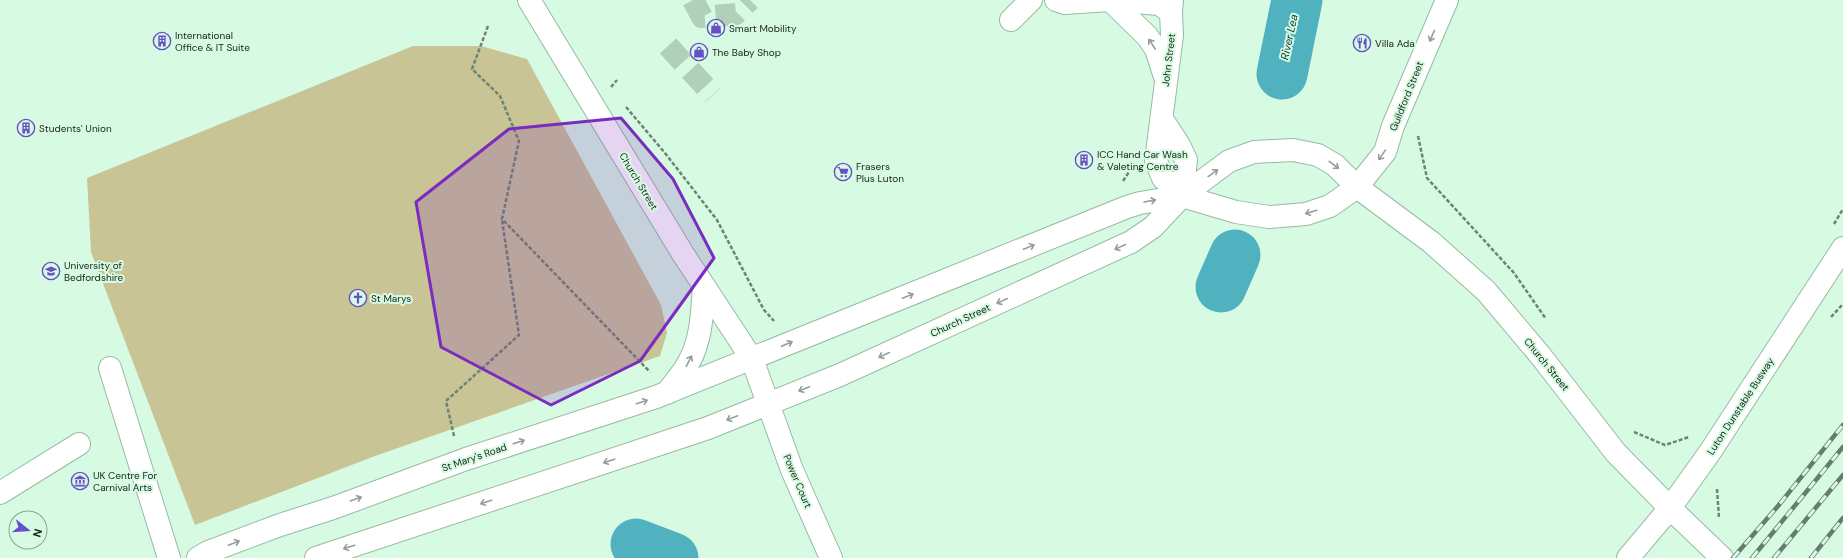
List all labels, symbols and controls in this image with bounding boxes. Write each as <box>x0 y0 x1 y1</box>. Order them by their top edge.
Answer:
water label: River Lea <box>1277 13 1301 61</box>
shop icon: Smart Mobility <box>706 18 726 38</box>
place label: Smart Mobility <box>729 22 797 35</box>
place label: International Office & IT Suite <box>175 29 250 54</box>
one-way arrow <box>1428 29 1435 41</box>
building icon: International Office & IT Suite <box>152 31 172 51</box>
street label: John Street <box>1159 33 1178 87</box>
restaurant icon: Villa Ada <box>1352 33 1372 53</box>
place label: Villa Ada <box>1375 37 1415 50</box>
one-way arrow <box>1148 39 1156 50</box>
shop icon: The Baby Shop <box>689 42 709 62</box>
place label: The Baby Shop <box>712 46 781 59</box>
street label: Guildford Street <box>1387 59 1426 133</box>
building icon: Students' Union <box>16 118 36 138</box>
place label: Students' Union <box>39 122 112 135</box>
place label: ICC Hand Car Wash & Valeting Centre <box>1097 148 1188 173</box>
street label: Church Street <box>616 150 661 212</box>
building icon: ICC Hand Car Wash & Valeting Centre <box>1074 150 1094 170</box>
one-way arrow <box>1378 150 1386 161</box>
place label: Frasers Plus Luton <box>856 160 904 185</box>
one-way arrow <box>1328 161 1339 169</box>
supermarket icon: Frasers Plus Luton <box>833 162 853 182</box>
one-way arrow <box>1207 169 1218 177</box>
one-way arrow <box>1143 197 1156 205</box>
one-way arrow <box>1305 209 1318 216</box>
one-way arrow <box>1022 243 1034 250</box>
one-way arrow <box>1115 244 1127 251</box>
place label: University of Bedfordshire <box>64 259 124 284</box>
school or university icon: University of Bedfordshire <box>41 261 61 281</box>
church icon: St Marys <box>348 288 368 308</box>
one-way arrow <box>902 291 914 299</box>
place label: St Marys <box>371 292 411 305</box>
one-way arrow <box>996 298 1008 305</box>
street label: Church Street <box>928 301 992 340</box>
street label: Church Street <box>1521 335 1572 394</box>
one-way arrow <box>781 340 793 348</box>
one-way arrow <box>878 352 890 359</box>
one-way arrow <box>686 355 693 367</box>
street label: Luton Dunstable Busway <box>1704 355 1777 457</box>
one-way arrow <box>798 386 810 394</box>
one-way arrow <box>636 397 648 405</box>
one-way arrow <box>726 415 738 423</box>
one-way arrow <box>512 438 525 445</box>
street label: St Mary's Road <box>440 440 508 475</box>
street label: Power Court <box>780 452 815 510</box>
one-way arrow <box>603 458 616 465</box>
place label: UK Centre For Carnival Arts <box>93 469 157 494</box>
museum icon: UK Centre For Carnival Arts <box>70 471 90 491</box>
one-way arrow <box>350 495 362 503</box>
one-way arrow <box>479 499 492 506</box>
north arrow <box>8 510 48 550</box>
text: N <box>30 527 45 539</box>
one-way arrow <box>227 538 239 546</box>
one-way arrow <box>343 544 355 552</box>

